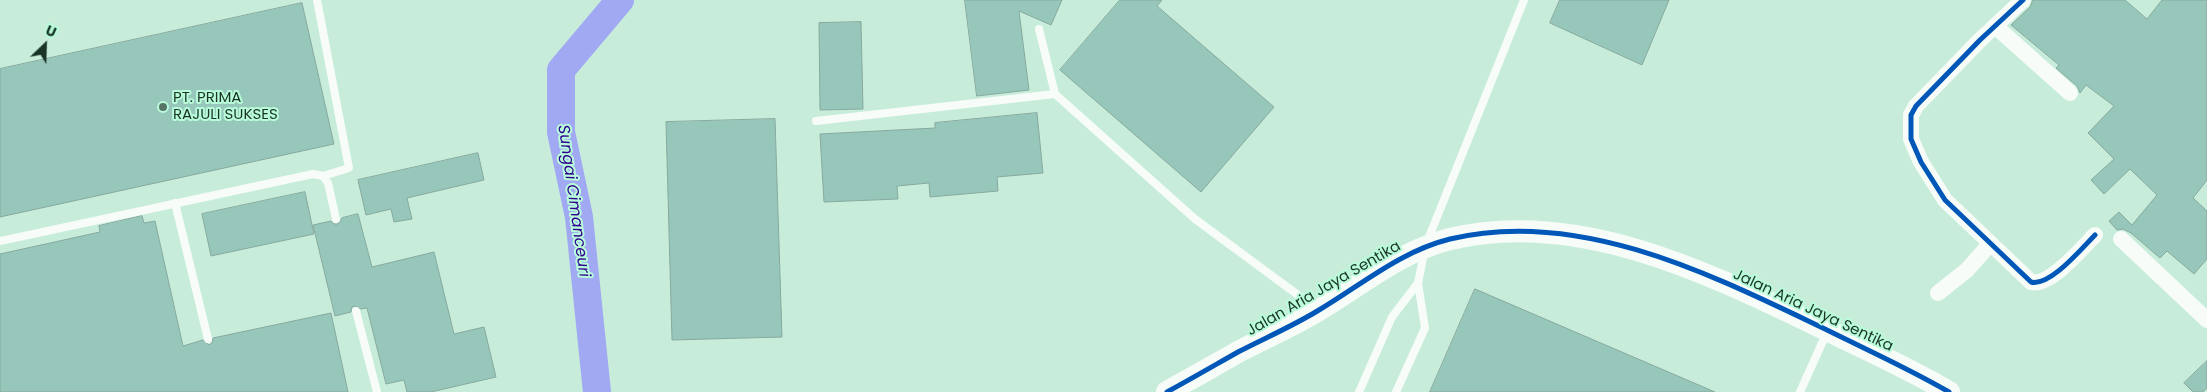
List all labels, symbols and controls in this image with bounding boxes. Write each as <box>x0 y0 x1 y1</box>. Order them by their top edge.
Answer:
north arrow <box>20 20 70 70</box>
text: U <box>43 20 60 42</box>
place label: PT. PRIMA RAJULI SUKSES <box>173 89 278 124</box>
marker: PT. PRIMA RAJULI SUKSES <box>157 101 169 113</box>
water label: Sungai Cimanceuri <box>553 124 593 278</box>
street label: Jalan Aria Jaya Sentika <box>1244 238 1404 340</box>
street label: Jalan Aria Jaya Sentika <box>1730 266 1896 356</box>

